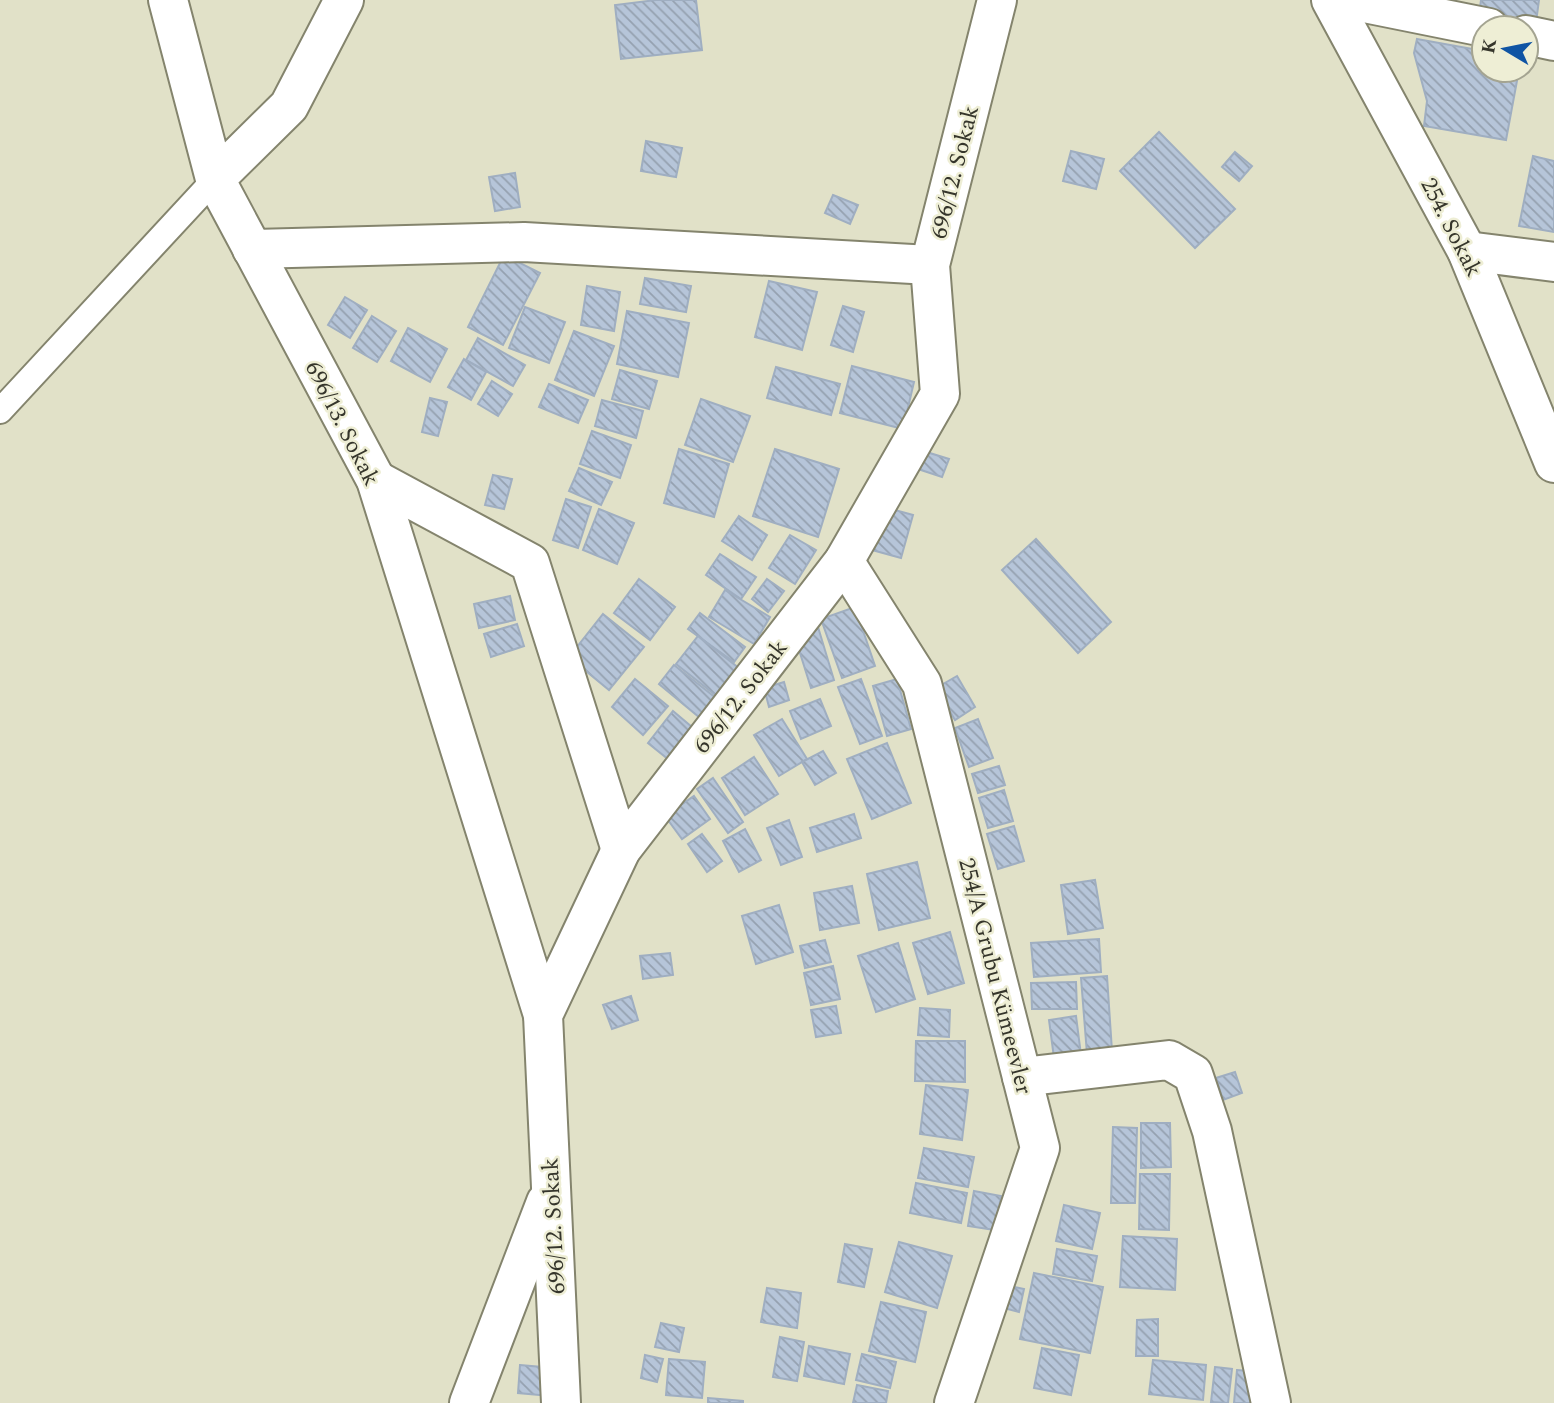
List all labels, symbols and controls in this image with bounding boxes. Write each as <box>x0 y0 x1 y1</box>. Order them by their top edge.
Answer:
north arrow <box>1470 14 1540 84</box>
text: K <box>1474 36 1505 56</box>
street label: 696/12. Sokak <box>922 102 989 243</box>
street label: 254. Sokak <box>1411 172 1491 284</box>
street label: 696/13. Sokak <box>295 355 388 492</box>
street label: 696/12. Sokak <box>685 632 797 761</box>
street label: 254/A Grubu Kümeevler <box>948 854 1041 1098</box>
street label: 696/12. Sokak <box>533 1157 576 1295</box>

